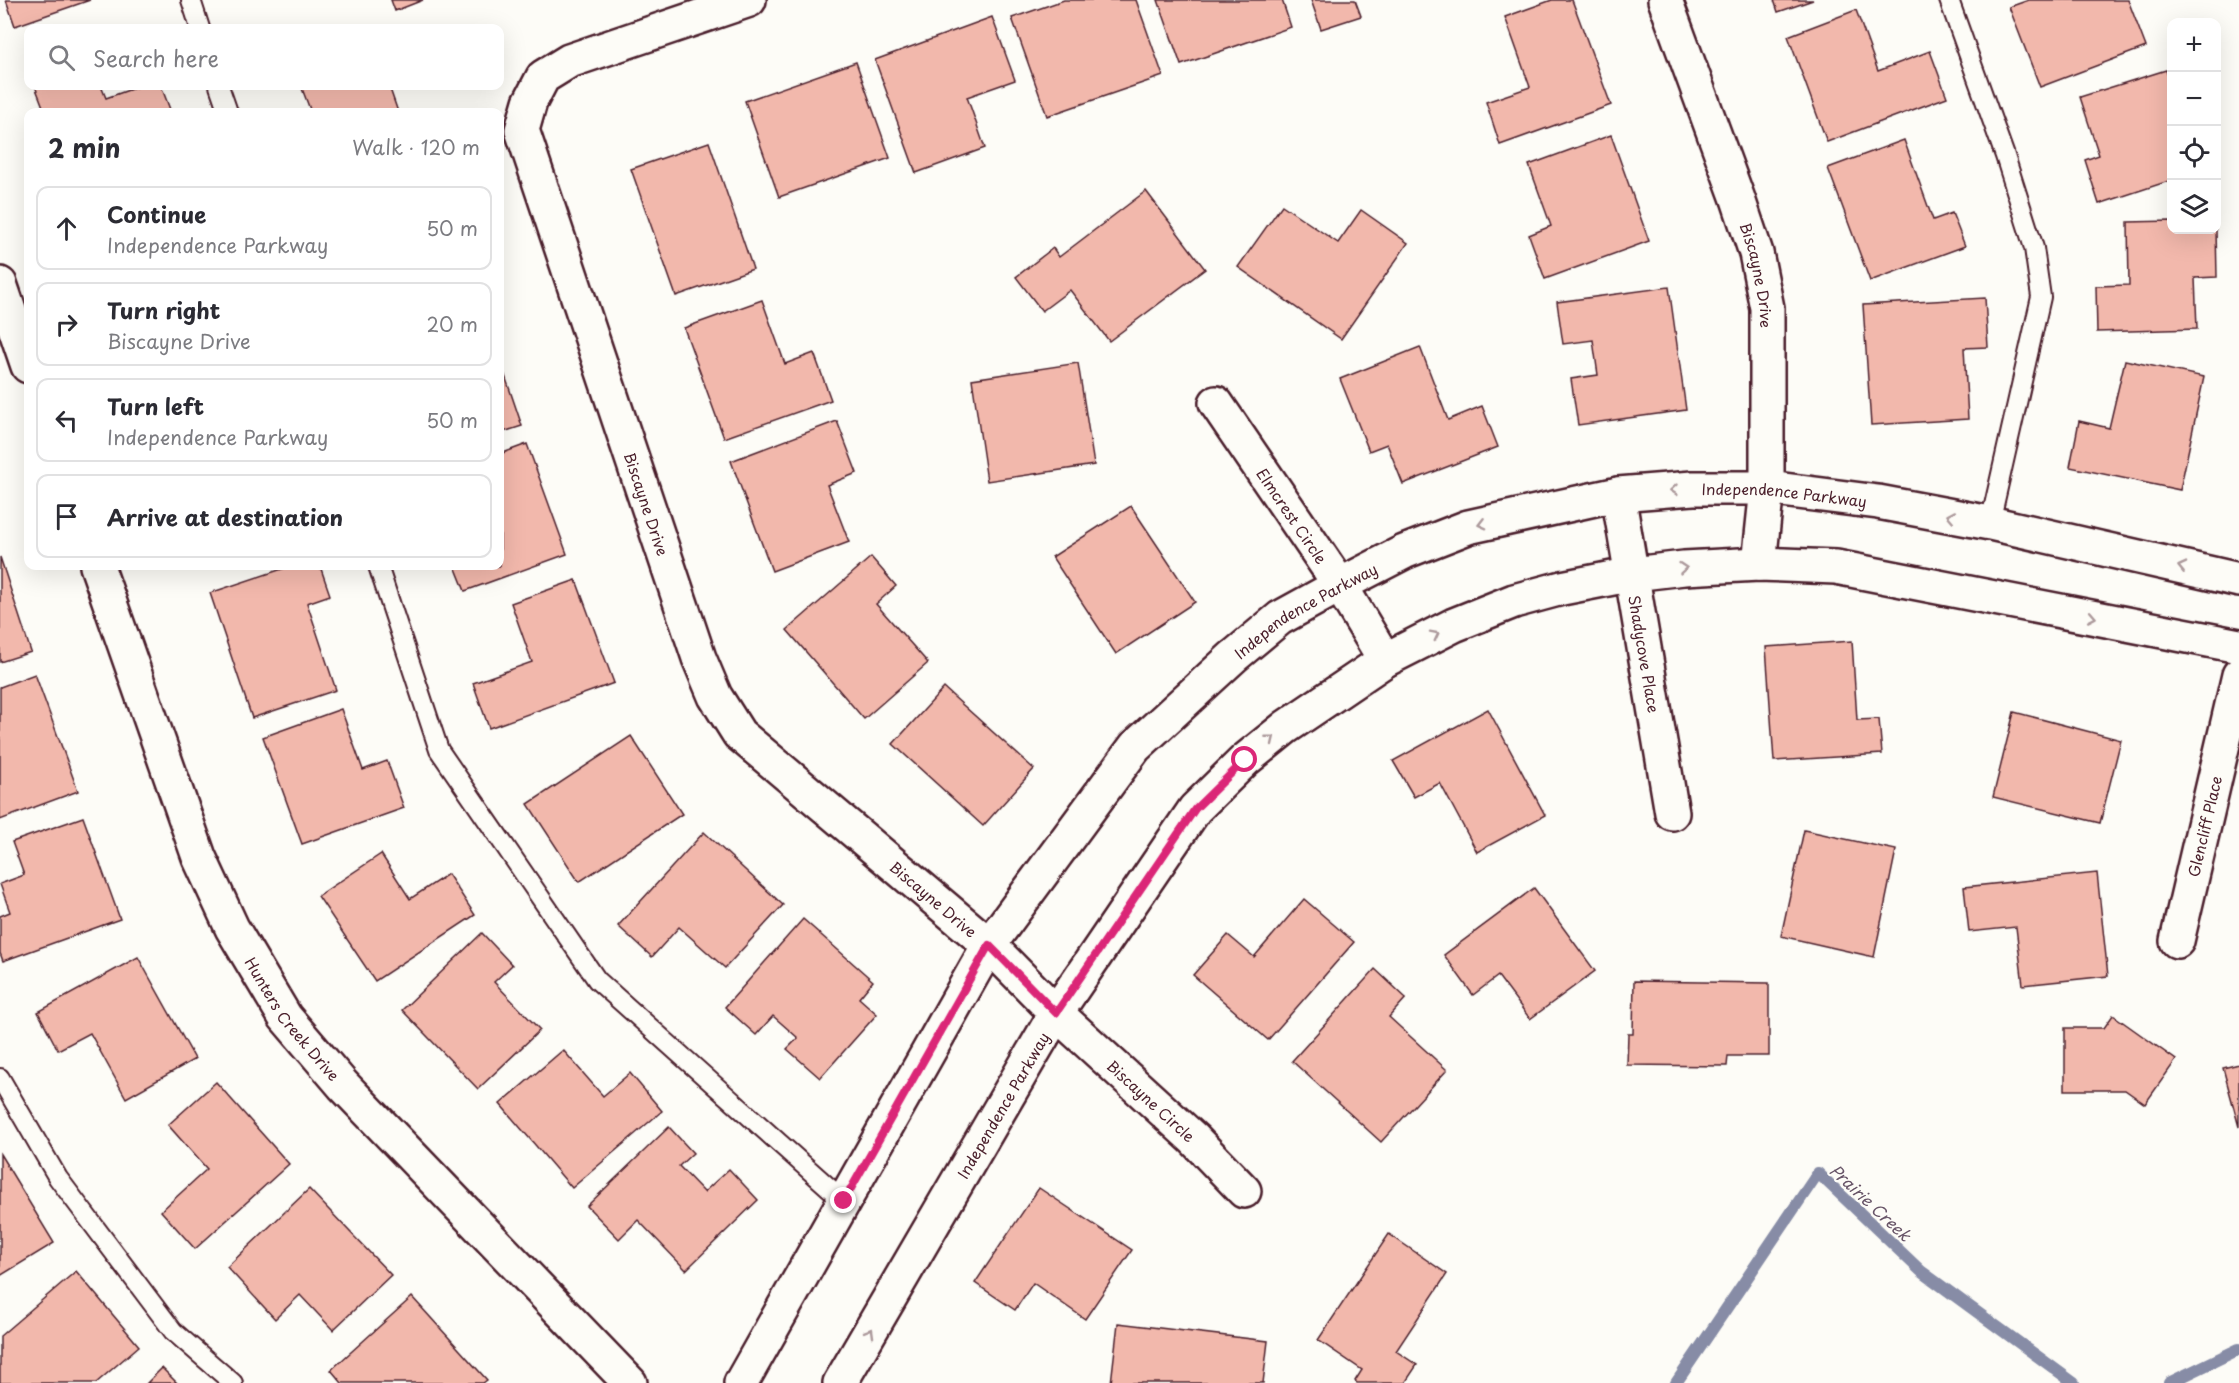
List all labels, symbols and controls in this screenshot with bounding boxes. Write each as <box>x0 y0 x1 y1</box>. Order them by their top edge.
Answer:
map controls <box>2167 18 2221 234</box>
button: + <box>2167 18 2221 72</box>
search box <box>24 24 504 90</box>
icon: search <box>45 41 78 74</box>
text: Search here <box>93 41 219 74</box>
button: − <box>2167 72 2221 126</box>
button: locate <box>2167 126 2221 180</box>
text: 2 min <box>48 128 121 167</box>
text: Walk · 120 m <box>352 132 480 162</box>
button: layers <box>2167 180 2221 234</box>
text: Continue <box>107 197 206 230</box>
icon: ahead <box>50 212 83 245</box>
text: 50 m <box>426 213 478 243</box>
street label: Biscayne Drive <box>1735 219 1779 328</box>
text: Independence Parkway <box>107 230 328 260</box>
text: Turn right <box>107 293 220 326</box>
icon: right <box>50 308 83 341</box>
text: 20 m <box>426 309 478 339</box>
text: Biscayne Drive <box>107 326 251 356</box>
text: Turn left <box>107 389 204 422</box>
icon: left <box>50 404 83 437</box>
text: 50 m <box>426 405 478 435</box>
text: Independence Parkway <box>107 422 328 452</box>
street label: Biscayne Drive <box>619 449 675 559</box>
street label: Elmcrest Circle <box>1252 463 1333 568</box>
street label: Independence Parkway <box>1701 477 1868 512</box>
one-way arrow <box>1669 483 1678 496</box>
icon: arrive <box>50 500 83 533</box>
text: Arrive at destination <box>107 500 343 533</box>
one-way arrow <box>1946 510 1955 522</box>
one-way arrow <box>1477 516 1487 529</box>
street label: Independence Parkway <box>1228 556 1381 664</box>
one-way arrow <box>2177 561 2187 574</box>
one-way arrow <box>1678 562 1687 575</box>
street label: Shadycove Place <box>1624 593 1666 714</box>
one-way arrow <box>2086 610 2096 623</box>
one-way arrow <box>1429 630 1440 642</box>
one-way arrow <box>1264 735 1275 746</box>
route start <box>1231 746 1257 772</box>
street label: Glencliff Place <box>2181 773 2227 879</box>
street label: Biscayne Drive <box>885 855 983 942</box>
street label: Hunters Creek Drive <box>240 952 346 1085</box>
street label: Independence Parkway <box>951 1027 1054 1182</box>
street label: Biscayne Circle <box>1102 1054 1201 1147</box>
water label: Prairie Creek <box>1825 1158 1918 1247</box>
route end <box>830 1187 856 1213</box>
one-way arrow <box>862 1328 874 1339</box>

